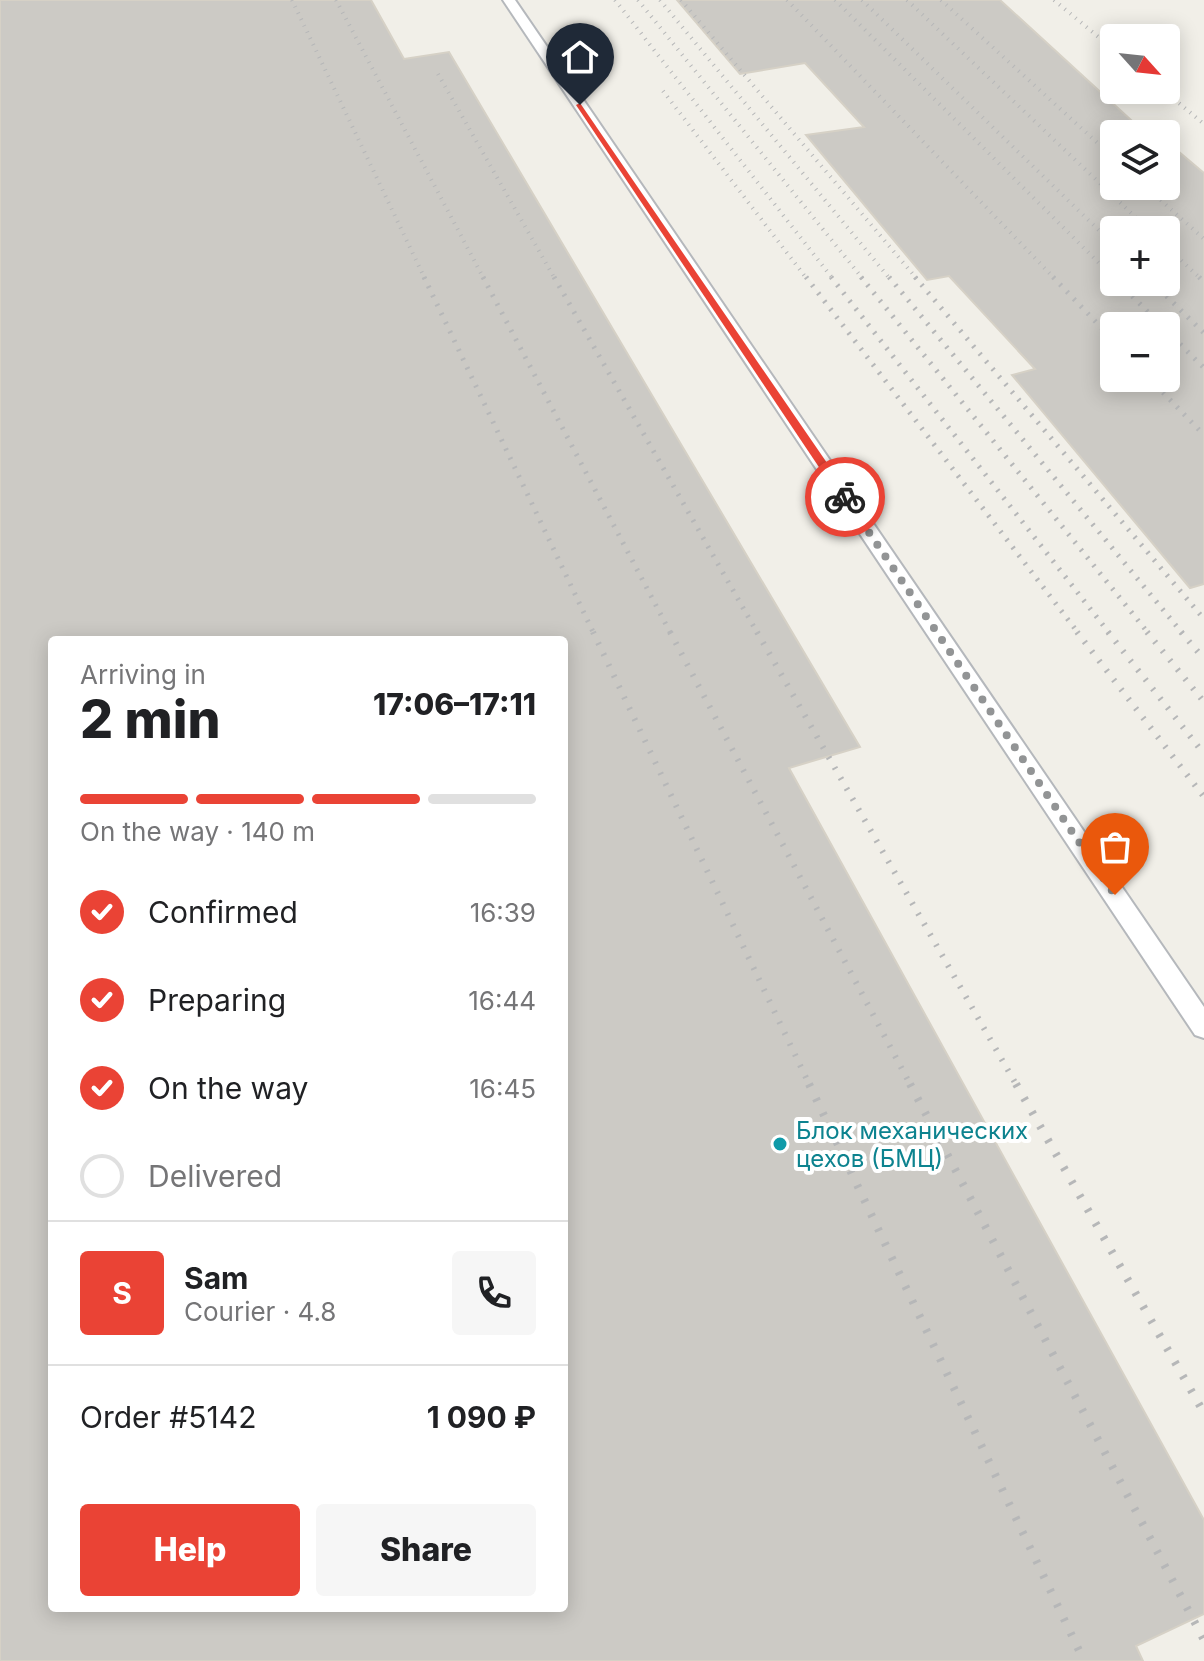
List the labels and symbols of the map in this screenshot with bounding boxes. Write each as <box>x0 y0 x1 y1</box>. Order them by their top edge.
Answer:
pin <box>546 23 614 105</box>
north arrow <box>1100 24 1180 104</box>
courier <box>805 457 885 537</box>
pin <box>1081 813 1149 895</box>
place label: Блок механических цехов (БМЦ) <box>796 1116 1028 1173</box>
marker: Блок механических цехов (БМЦ) <box>771 1135 789 1153</box>

